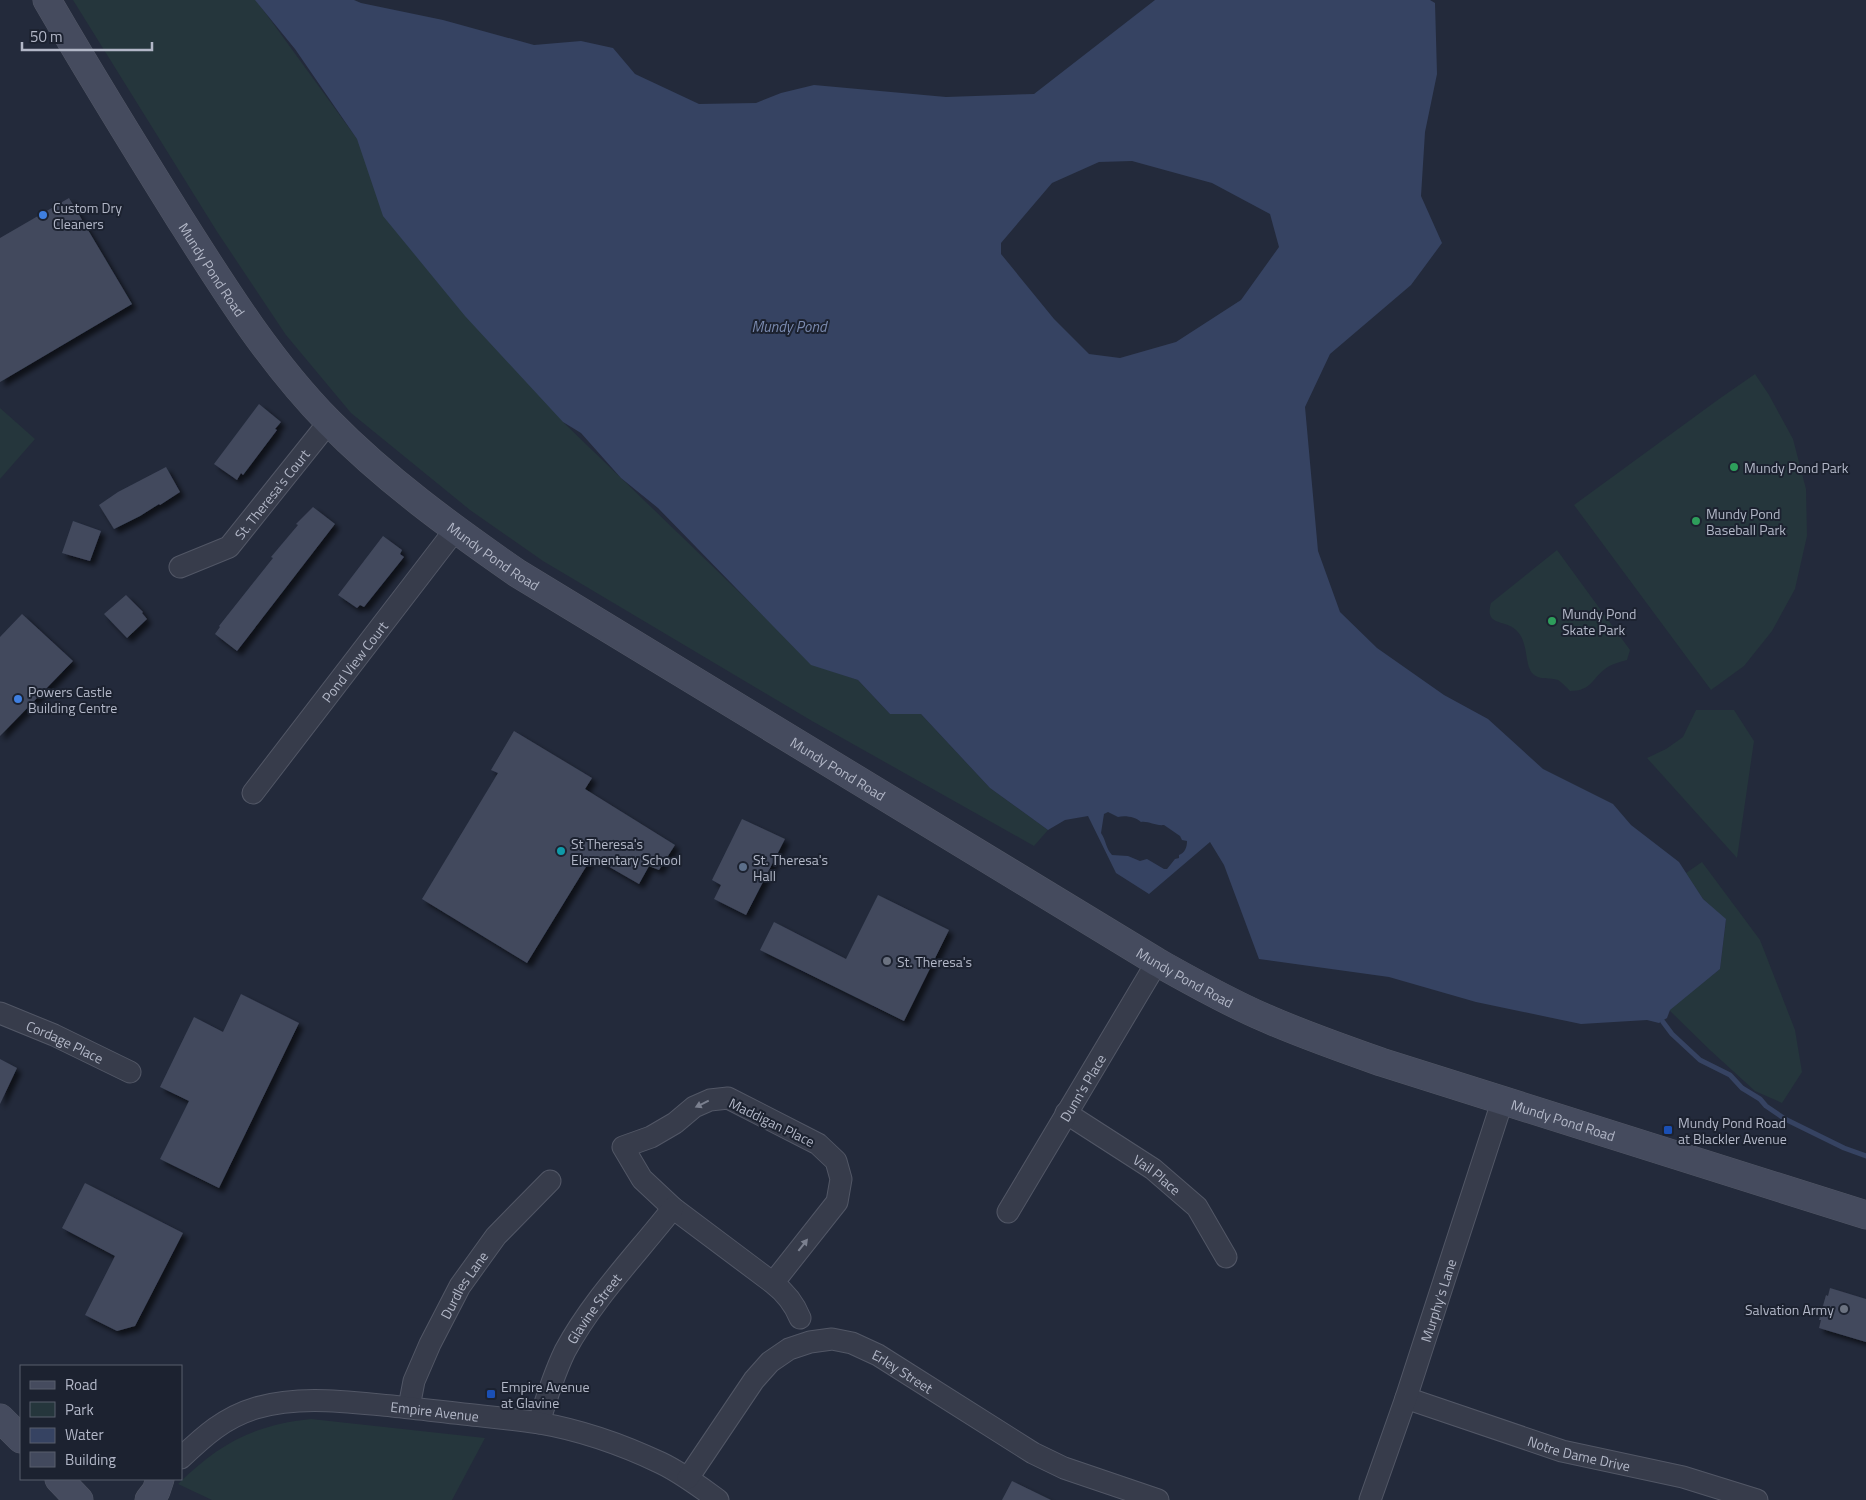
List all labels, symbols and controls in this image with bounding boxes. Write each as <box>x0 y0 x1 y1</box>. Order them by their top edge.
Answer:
scale bar <box>22 20 152 52</box>
text: 50 m <box>30 25 63 48</box>
place label: Custom Dry Cleaners <box>53 197 122 234</box>
marker: Custom Dry Cleaners <box>37 209 49 221</box>
street label: Mundy Pond Road <box>174 218 251 320</box>
water label: Mundy Pond <box>752 315 828 338</box>
street label: St. Theresa's Court <box>229 444 314 543</box>
place label: Mundy Pond Park <box>1744 457 1849 478</box>
marker: Mundy Pond Park <box>1728 461 1740 473</box>
place label: Mundy Pond Baseball Park <box>1706 503 1786 540</box>
marker: Mundy Pond Baseball Park <box>1690 515 1702 527</box>
street label: Mundy Pond Road <box>443 516 544 595</box>
place label: Mundy Pond Skate Park <box>1562 603 1637 640</box>
marker: Mundy Pond Skate Park <box>1546 615 1558 627</box>
street label: Pond View Court <box>316 616 392 707</box>
place label: Powers Castle Building Centre <box>28 681 117 718</box>
marker: Powers Castle Building Centre <box>12 693 24 705</box>
street label: Mundy Pond Road <box>787 731 890 805</box>
place label: St Theresa's Elementary School <box>571 833 681 870</box>
marker: St Theresa's Elementary School <box>555 845 567 857</box>
place label: St. Theresa's Hall <box>753 849 828 886</box>
marker: St. Theresa's Hall <box>737 861 749 873</box>
street label: Mundy Pond Road <box>1133 942 1237 1012</box>
place label: St. Theresa's <box>897 951 972 972</box>
marker: St. Theresa's <box>881 955 893 967</box>
street label: Cordage Place <box>23 1014 107 1068</box>
street label: Dunn's Place <box>1054 1050 1111 1125</box>
street label: Maddigan Place <box>726 1092 818 1152</box>
street label: Mundy Pond Road <box>1509 1093 1618 1146</box>
one-way arrow <box>694 1100 709 1108</box>
place label: Mundy Pond Road at Blackler Avenue <box>1678 1112 1787 1149</box>
marker: Mundy Pond Road at Blackler Avenue <box>1662 1124 1674 1136</box>
street label: Vail Place <box>1129 1149 1186 1199</box>
one-way arrow <box>798 1239 809 1252</box>
street label: Durdles Lane <box>434 1246 493 1322</box>
street label: Murphy's Lane <box>1414 1256 1461 1345</box>
street label: Glavine Street <box>561 1268 626 1348</box>
place label: Salvation Army <box>1745 1299 1834 1320</box>
marker: Salvation Army <box>1838 1303 1850 1315</box>
street label: Erley Street <box>869 1343 938 1398</box>
legend <box>20 1365 182 1480</box>
text: Road <box>65 1373 97 1396</box>
place label: Empire Avenue at Glavine <box>501 1376 590 1413</box>
marker: Empire Avenue at Glavine <box>485 1388 497 1400</box>
street label: Empire Avenue <box>390 1395 480 1426</box>
text: Park <box>65 1398 94 1421</box>
text: Water <box>65 1423 104 1446</box>
street label: Notre Dame Drive <box>1525 1430 1632 1476</box>
text: Building <box>65 1448 116 1471</box>

